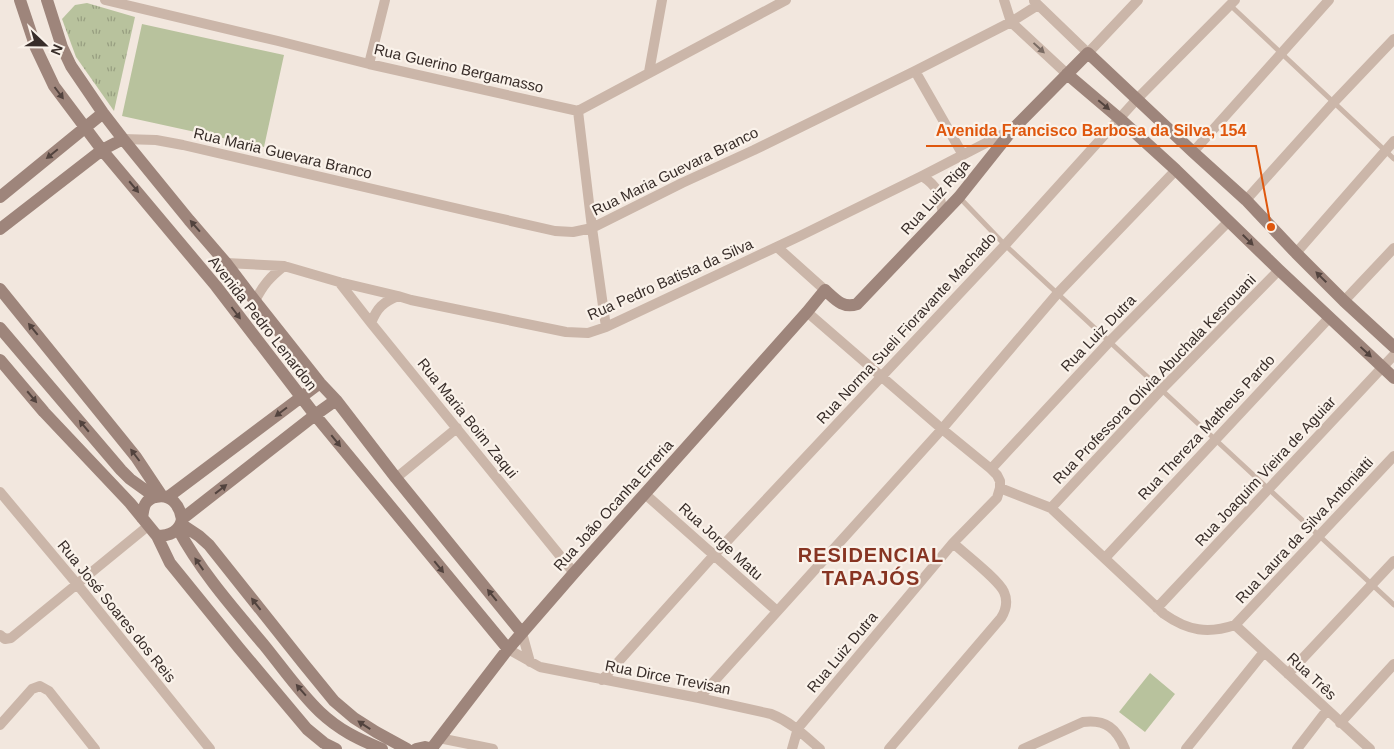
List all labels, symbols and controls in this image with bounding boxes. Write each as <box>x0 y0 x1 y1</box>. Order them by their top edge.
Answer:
north arrow <box>20 20 70 70</box>
street label: Rua Guerino Bergamasso <box>373 40 545 96</box>
text: N <box>48 42 66 58</box>
one-way arrow <box>1032 42 1044 54</box>
one-way arrow <box>54 86 64 100</box>
one-way arrow <box>1097 100 1110 111</box>
callout: Avenida Francisco Barbosa da Silva, 154 <box>926 115 1256 146</box>
text: Avenida Francisco Barbosa da Silva, 154 <box>936 122 1246 139</box>
street label: Rua Maria Guevara Branco <box>589 123 761 219</box>
street label: Rua Maria Guevara Branco <box>192 124 374 182</box>
one-way arrow <box>45 149 58 160</box>
street label: Rua Luiz Riga <box>897 156 973 238</box>
one-way arrow <box>128 180 139 193</box>
one-way arrow <box>189 220 200 233</box>
street label: Rua Norma Sueli Fioravante Machado <box>813 229 999 427</box>
one-way arrow <box>1242 234 1254 246</box>
street label: Rua Pedro Batista da Silva <box>585 235 756 323</box>
street label: Avenida Pedro Lenardon <box>205 252 321 394</box>
street label: Rua Professora Olívia Abuchala Kesrouani <box>1049 271 1259 487</box>
one-way arrow <box>1315 271 1327 283</box>
street label: Rua Luiz Dutra <box>1057 291 1139 375</box>
one-way arrow <box>231 306 242 319</box>
one-way arrow <box>27 323 38 336</box>
one-way arrow <box>1359 346 1371 358</box>
street label: Rua Thereza Matheus Pardo <box>1134 351 1278 503</box>
street label: Rua Maria Boim Zaqui <box>414 355 522 481</box>
one-way arrow <box>26 391 37 404</box>
street label: Rua Joaquim Vieira de Aguiar <box>1191 393 1339 549</box>
one-way arrow <box>275 406 288 417</box>
one-way arrow <box>78 420 89 433</box>
one-way arrow <box>330 435 341 447</box>
street label: Rua João Ocanha Erreria <box>550 436 677 574</box>
one-way arrow <box>130 448 140 462</box>
street label: Rua Laura da Silva Antoniatti <box>1232 453 1376 607</box>
one-way arrow <box>214 484 227 495</box>
street label: Rua Jorge Matu <box>676 499 766 583</box>
street label: Rua José Soares dos Reis <box>55 537 179 685</box>
district label: RESIDENCIAL TAPAJÓS <box>798 544 944 589</box>
one-way arrow <box>194 557 204 571</box>
one-way arrow <box>434 560 445 573</box>
one-way arrow <box>486 589 497 602</box>
one-way arrow <box>251 598 262 611</box>
street label: Rua Luiz Dutra <box>803 608 881 696</box>
street label: Rua Três <box>1284 649 1340 703</box>
street label: Rua Dirce Trevisan <box>604 656 732 698</box>
one-way arrow <box>295 685 307 697</box>
one-way arrow <box>358 720 371 729</box>

